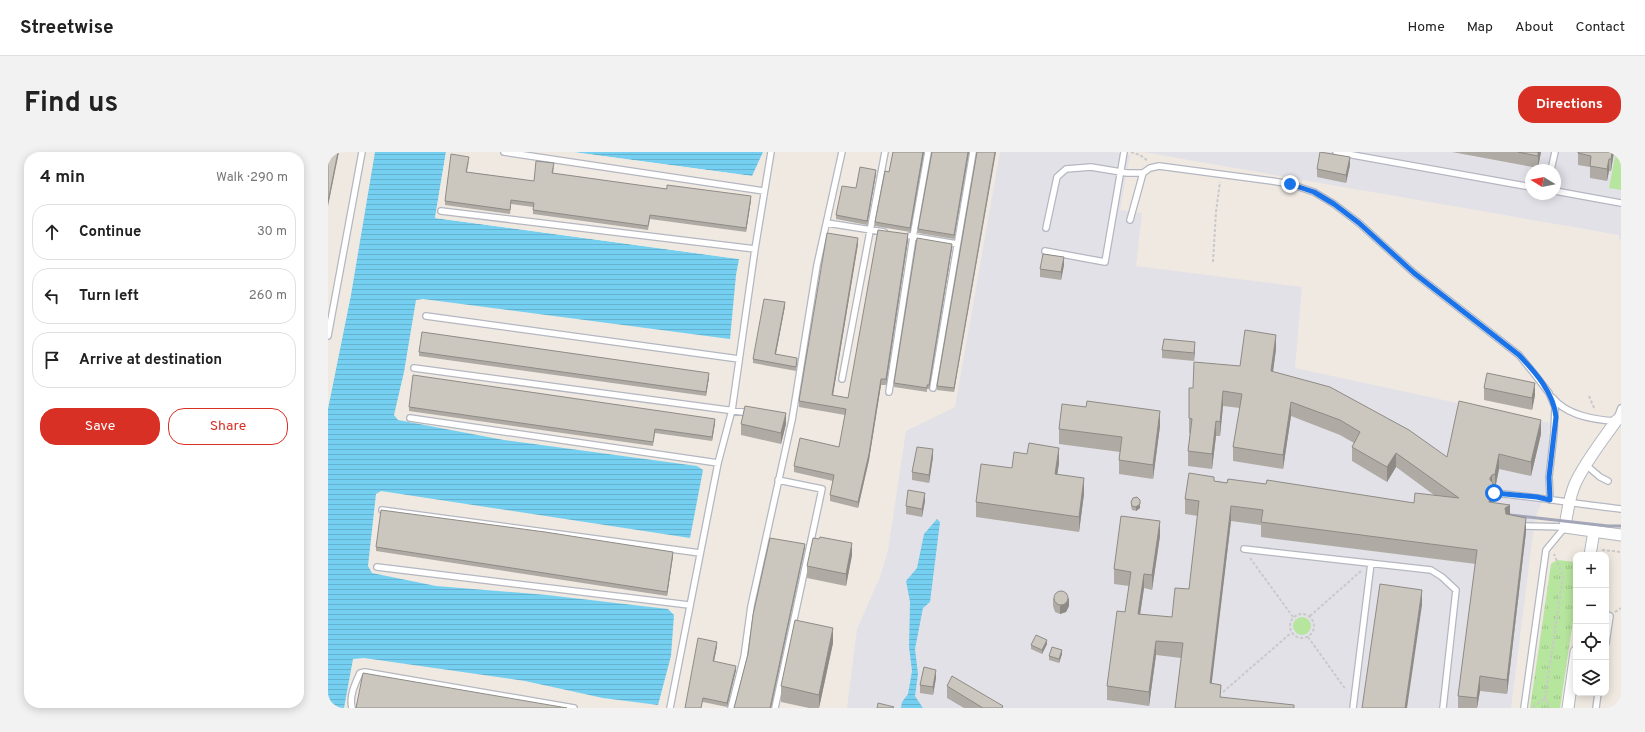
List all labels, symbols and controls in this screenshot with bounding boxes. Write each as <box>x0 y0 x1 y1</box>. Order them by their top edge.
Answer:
text: Streetwise <box>20 16 113 40</box>
text: Home <box>1408 19 1445 36</box>
text: Map <box>1467 19 1493 36</box>
text: About <box>1515 19 1554 36</box>
text: Contact <box>1576 19 1625 36</box>
text: Find us <box>24 86 118 122</box>
button: Directions <box>1518 86 1621 123</box>
north arrow <box>1525 164 1561 200</box>
text: 4 min <box>40 167 85 189</box>
text: Walk · 290 m <box>216 170 288 186</box>
route end <box>1281 175 1299 193</box>
icon: ahead <box>41 221 63 243</box>
text: Continue <box>79 223 141 242</box>
text: 30 m <box>257 224 287 240</box>
icon: left <box>41 285 63 307</box>
text: Turn left <box>79 287 139 306</box>
text: 260 m <box>249 288 287 304</box>
icon: arrive <box>41 349 63 371</box>
text: Arrive at destination <box>79 351 222 370</box>
button: Save <box>40 408 160 445</box>
button: Share <box>168 408 288 445</box>
route start <box>1485 484 1503 502</box>
map controls <box>1573 552 1609 696</box>
button: + <box>1573 552 1609 588</box>
button: − <box>1573 588 1609 624</box>
button: locate <box>1573 624 1609 660</box>
button: layers <box>1573 660 1609 696</box>

